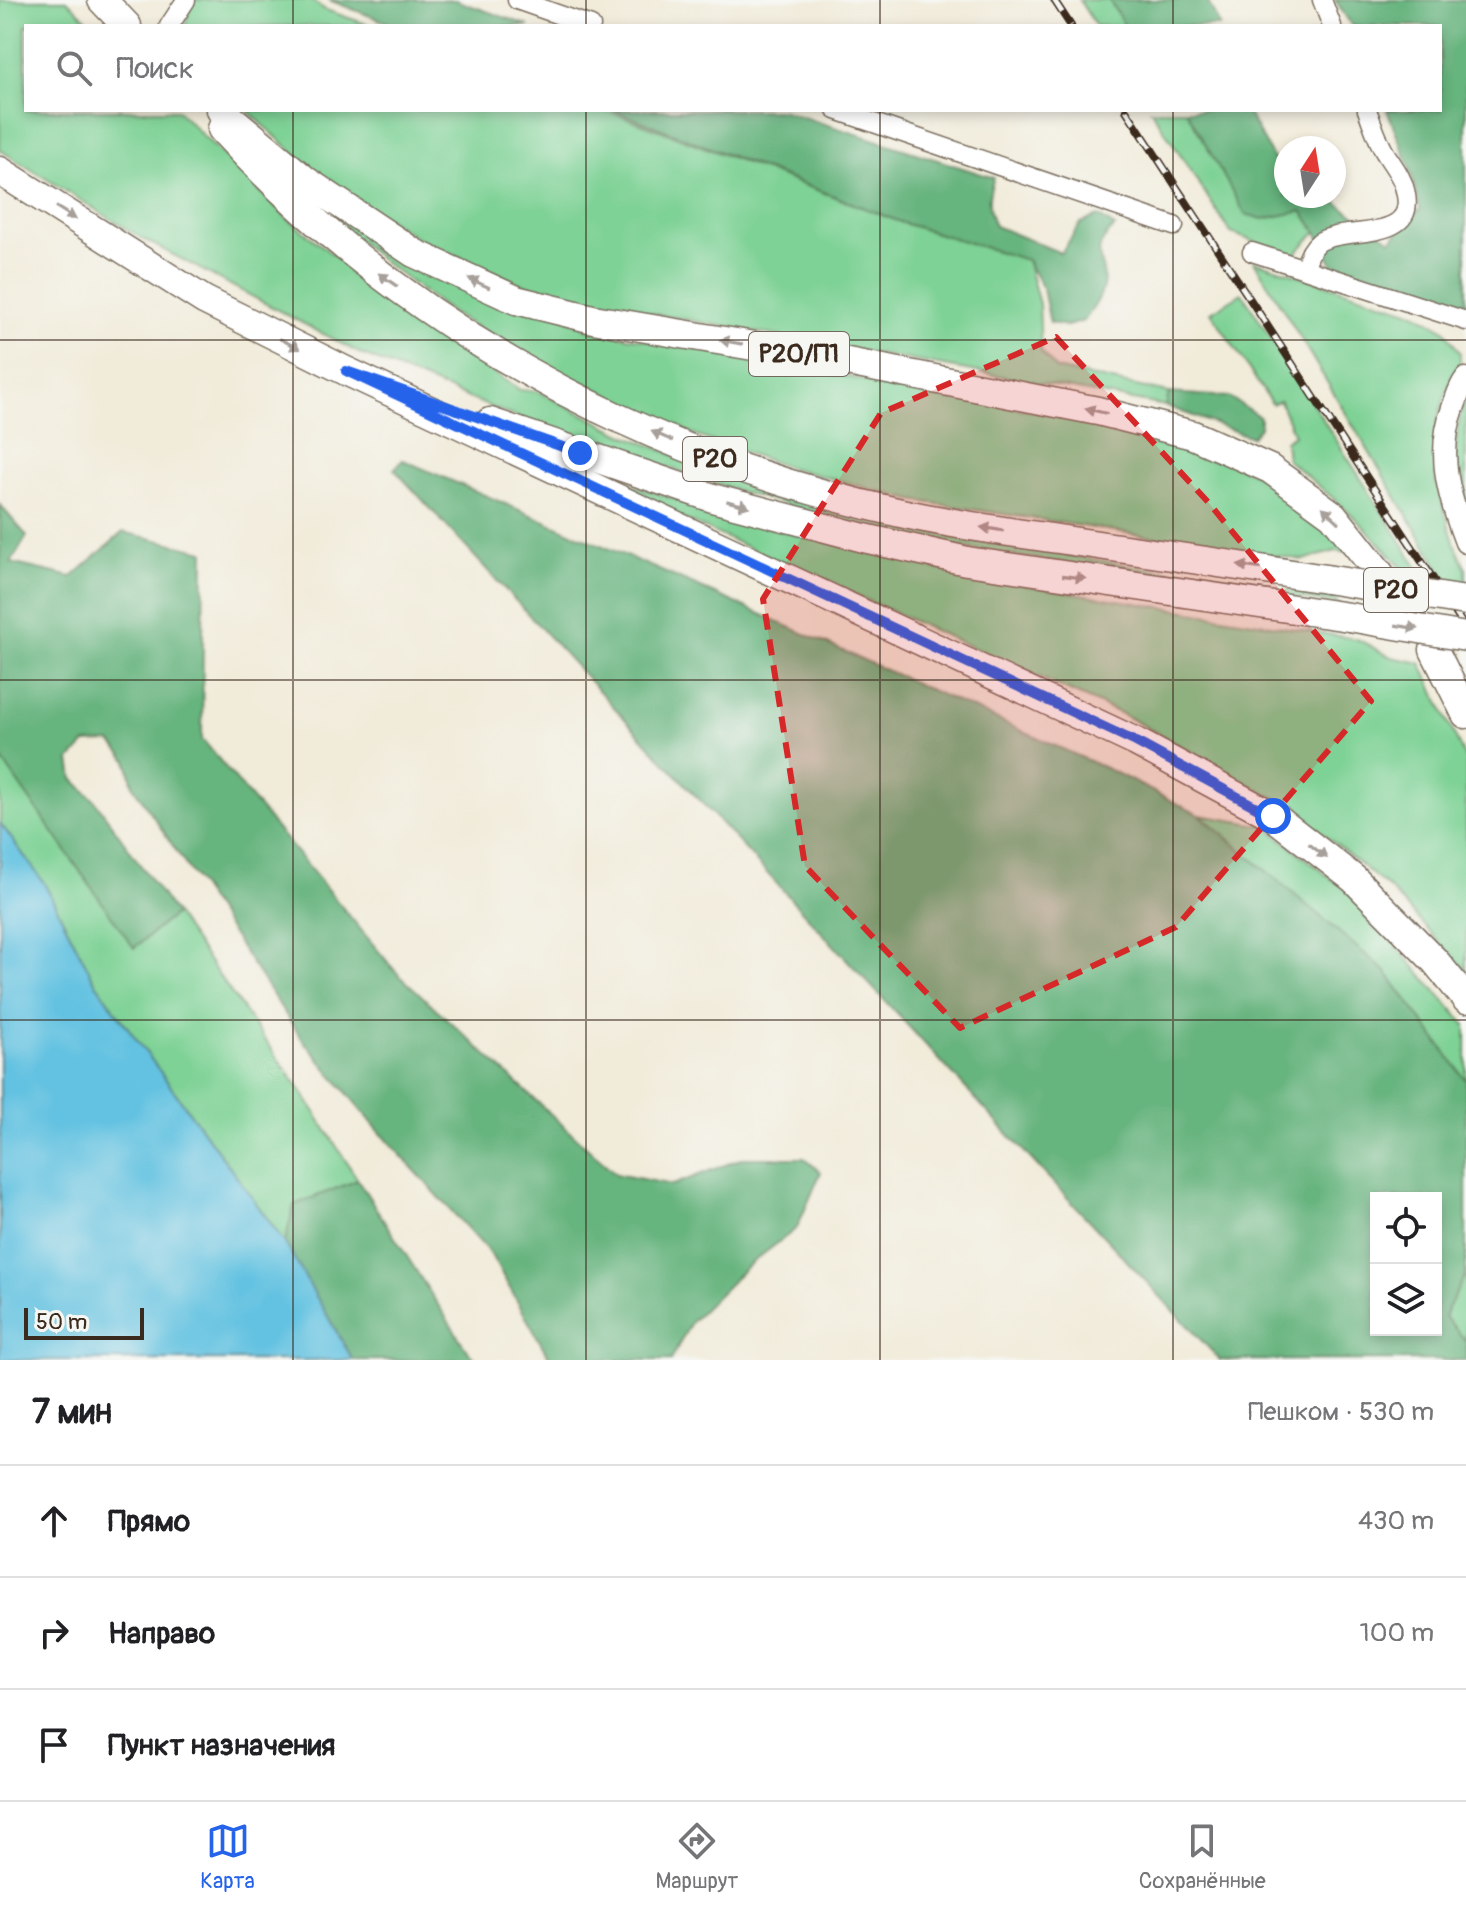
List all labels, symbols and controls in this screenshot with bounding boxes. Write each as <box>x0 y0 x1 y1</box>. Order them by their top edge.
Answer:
search box <box>24 24 1442 112</box>
icon: search <box>52 46 96 90</box>
text: Поиск <box>116 50 194 87</box>
north arrow <box>1274 136 1346 208</box>
one-way arrow <box>55 205 77 219</box>
one-way arrow <box>378 273 399 288</box>
one-way arrow <box>467 276 491 289</box>
road number: Р20/П1 <box>749 332 849 376</box>
one-way arrow <box>718 335 743 348</box>
one-way arrow <box>279 337 302 350</box>
one-way arrow <box>1084 404 1109 417</box>
one-way arrow <box>650 430 674 443</box>
route end <box>562 435 598 471</box>
road number: Р20 <box>683 437 747 481</box>
one-way arrow <box>725 499 750 511</box>
one-way arrow <box>1321 506 1340 524</box>
one-way arrow <box>979 522 1004 534</box>
one-way arrow <box>1236 560 1261 573</box>
road number: Р20 <box>1364 568 1428 612</box>
one-way arrow <box>1062 571 1087 584</box>
one-way arrow <box>1395 621 1420 634</box>
route start <box>1255 798 1291 834</box>
one-way arrow <box>1308 843 1328 859</box>
map controls <box>1370 1192 1442 1336</box>
button: locate <box>1370 1192 1442 1264</box>
button: layers <box>1370 1264 1442 1336</box>
scale bar <box>24 1304 144 1340</box>
text: 50 m <box>36 1308 87 1336</box>
text: 7 мин <box>32 1391 112 1434</box>
text: Пешком · 530 m <box>1248 1396 1434 1428</box>
icon: ahead <box>32 1499 76 1543</box>
text: Прямо <box>108 1503 190 1540</box>
text: 430 m <box>1358 1505 1434 1537</box>
icon: right <box>32 1611 76 1655</box>
text: Направо <box>108 1615 215 1652</box>
text: 100 m <box>1360 1617 1434 1649</box>
icon: arrive <box>32 1723 76 1767</box>
text: Пункт назначения <box>108 1727 335 1764</box>
tab: Карта <box>200 1819 255 1895</box>
tab: Маршрут <box>655 1819 738 1895</box>
tab: Сохранённые <box>1139 1819 1266 1895</box>

